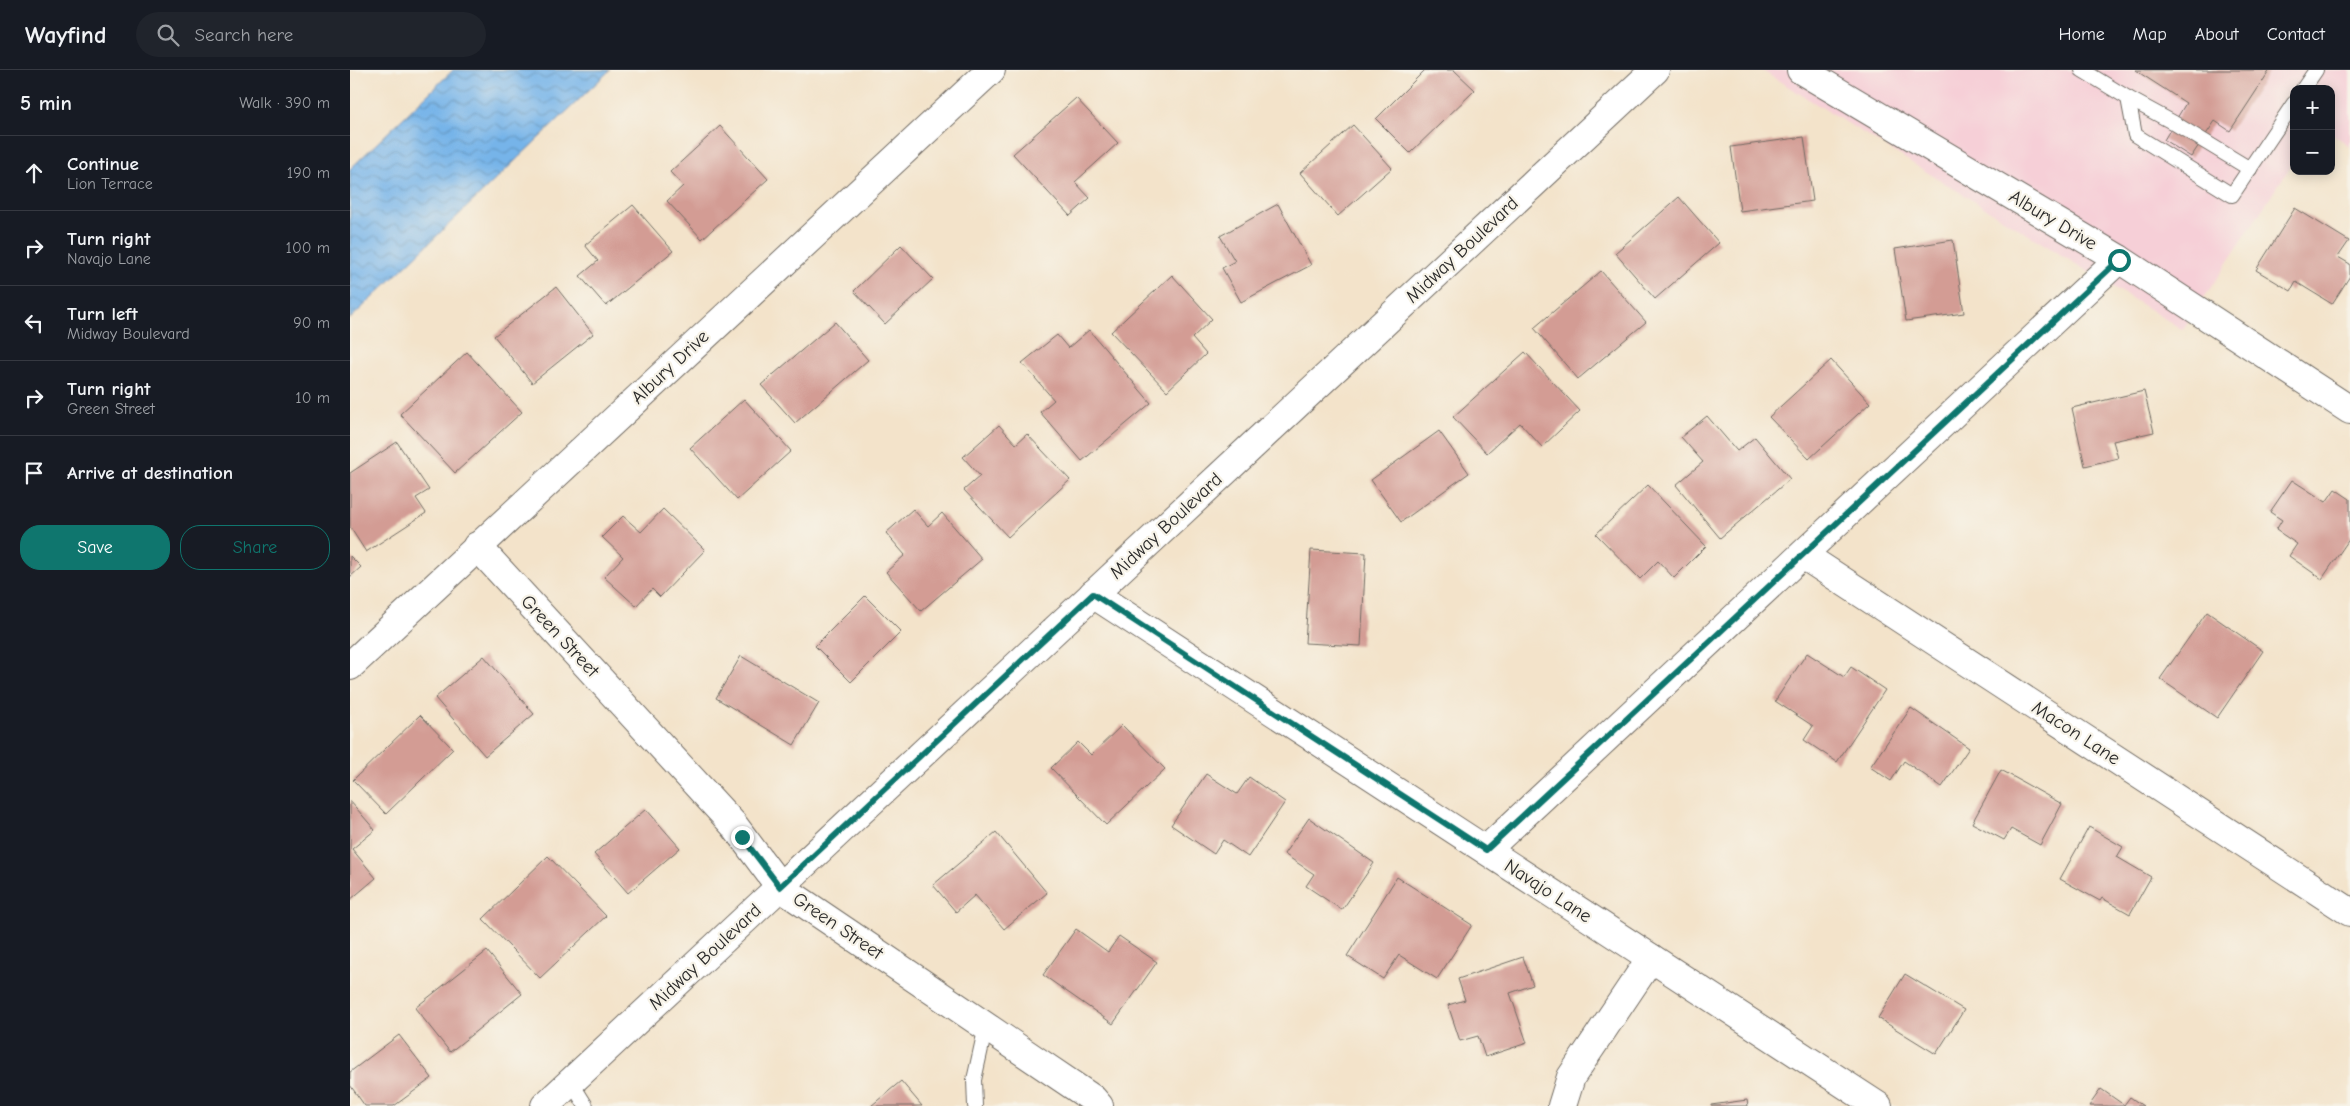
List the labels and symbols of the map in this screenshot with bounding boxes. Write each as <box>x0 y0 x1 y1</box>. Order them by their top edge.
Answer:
street label: Albury Drive <box>2005 185 2101 255</box>
street label: Midway Boulevard <box>1401 192 1523 308</box>
route start <box>2108 249 2131 272</box>
street label: Albury Drive <box>627 325 713 409</box>
street label: Midway Boulevard <box>1105 468 1227 584</box>
street label: Green Street <box>516 590 604 682</box>
street label: Macon Lane <box>2028 696 2124 770</box>
route end <box>731 826 754 849</box>
street label: Navajo Lane <box>1500 855 1596 927</box>
street label: Green Street <box>789 888 888 965</box>
street label: Midway Boulevard <box>644 899 766 1015</box>

